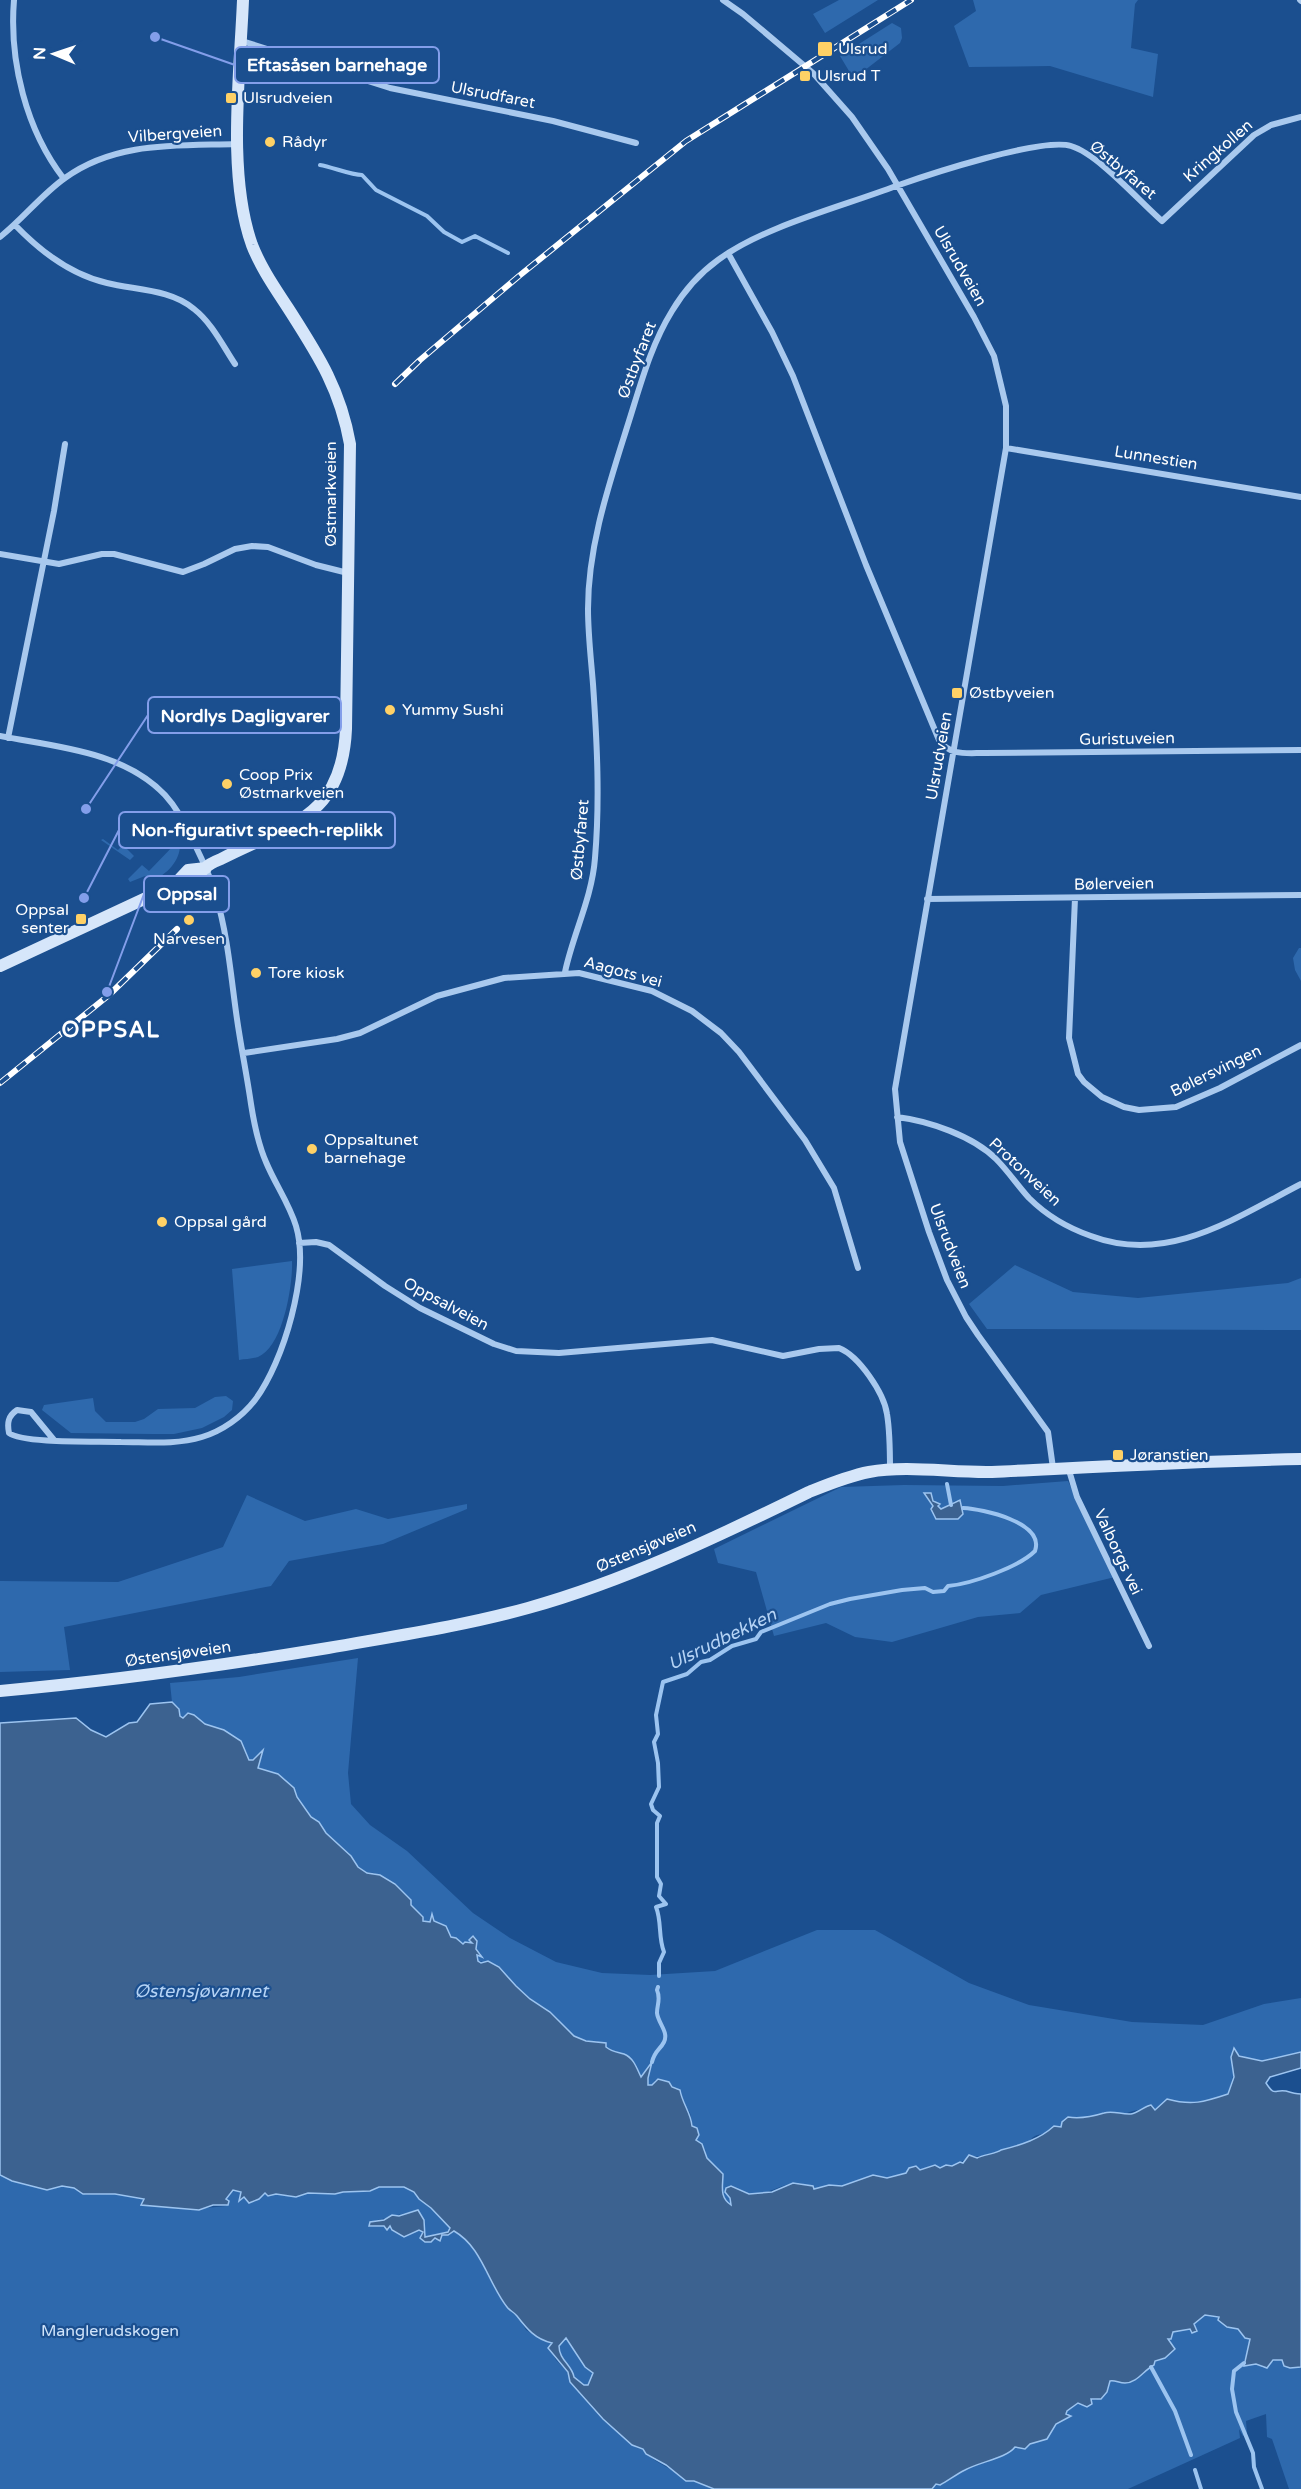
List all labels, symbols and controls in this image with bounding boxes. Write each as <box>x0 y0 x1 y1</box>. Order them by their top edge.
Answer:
north arrow <box>24 24 84 84</box>
place label: Ulsrud <box>838 39 888 59</box>
marker: Ulsrud <box>816 40 834 58</box>
text: N <box>30 47 50 60</box>
callout: Eftasåsen barnehage <box>235 47 439 83</box>
text: Eftasåsen barnehage <box>247 54 427 76</box>
place label: Ulsrud T <box>817 66 881 86</box>
marker: Ulsrud T <box>798 69 812 83</box>
street label: Ulsrudfaret <box>449 77 537 113</box>
place label: Ulsrudveien <box>243 88 333 108</box>
marker: Ulsrudveien <box>224 91 238 105</box>
street label: Kringkollen <box>1179 115 1257 187</box>
street label: Vilbergveien <box>127 121 223 147</box>
place label: Rådyr <box>282 132 328 152</box>
marker: Rådyr <box>263 135 277 149</box>
street label: Østbyfaret <box>1086 136 1160 204</box>
street label: Ulsrudveien <box>929 222 991 310</box>
street label: Østbyfaret <box>613 319 661 401</box>
street label: Østmarkveien <box>321 441 341 547</box>
street label: Lunnestien <box>1113 442 1199 474</box>
place label: Østbyveien <box>969 683 1054 703</box>
marker: Østbyveien <box>950 686 964 700</box>
callout: Nordlys Dagligvarer <box>148 697 341 733</box>
place label: Yummy Sushi <box>402 700 504 720</box>
marker: Yummy Sushi <box>383 703 397 717</box>
text: Nordlys Dagligvarer <box>161 705 331 727</box>
street label: Ulsrudveien <box>921 710 957 802</box>
street label: Guristuveien <box>1079 728 1175 750</box>
place label: Coop Prix Østmarkveien <box>239 765 344 803</box>
marker: Coop Prix Østmarkveien <box>220 777 234 791</box>
street label: Østbyfaret <box>567 799 593 881</box>
callout: Non-figurativt speech-replikk <box>119 812 395 848</box>
text: Non-figurativt speech-replikk <box>131 819 383 841</box>
street label: Bølerveien <box>1074 873 1154 895</box>
callout: Oppsal <box>144 876 229 912</box>
text: Oppsal <box>157 883 217 905</box>
place label: Oppsal senter <box>15 900 70 938</box>
marker: Oppsal senter <box>74 912 88 926</box>
marker: Narvesen <box>182 913 196 927</box>
place label: Narvesen <box>153 929 225 949</box>
street label: Aagots vei <box>582 952 664 992</box>
place label: Tore kiosk <box>268 963 345 983</box>
marker: Tore kiosk <box>249 966 263 980</box>
district label: OPPSAL <box>61 1017 161 1043</box>
street label: Bølersvingen <box>1167 1040 1265 1102</box>
place label: Oppsaltunet barnehage <box>324 1130 418 1168</box>
street label: Protonveien <box>985 1133 1065 1211</box>
marker: Oppsaltunet barnehage <box>305 1142 319 1156</box>
street label: Ulsrudveien <box>925 1201 975 1291</box>
place label: Oppsal gård <box>174 1212 267 1232</box>
marker: Oppsal gård <box>155 1215 169 1229</box>
street label: Oppsalveien <box>400 1273 492 1335</box>
place label: Jøranstien <box>1130 1445 1209 1465</box>
marker: Jøranstien <box>1111 1448 1125 1462</box>
street label: Valborgs vei <box>1089 1506 1147 1598</box>
street label: Østensjøveien <box>593 1517 699 1577</box>
water label: Ulsrudbekken <box>664 1603 781 1675</box>
street label: Østensjøveien <box>124 1637 232 1671</box>
water label: Østensjøvannet <box>134 1980 270 2002</box>
park label: Manglerudskogen <box>41 2321 179 2341</box>

